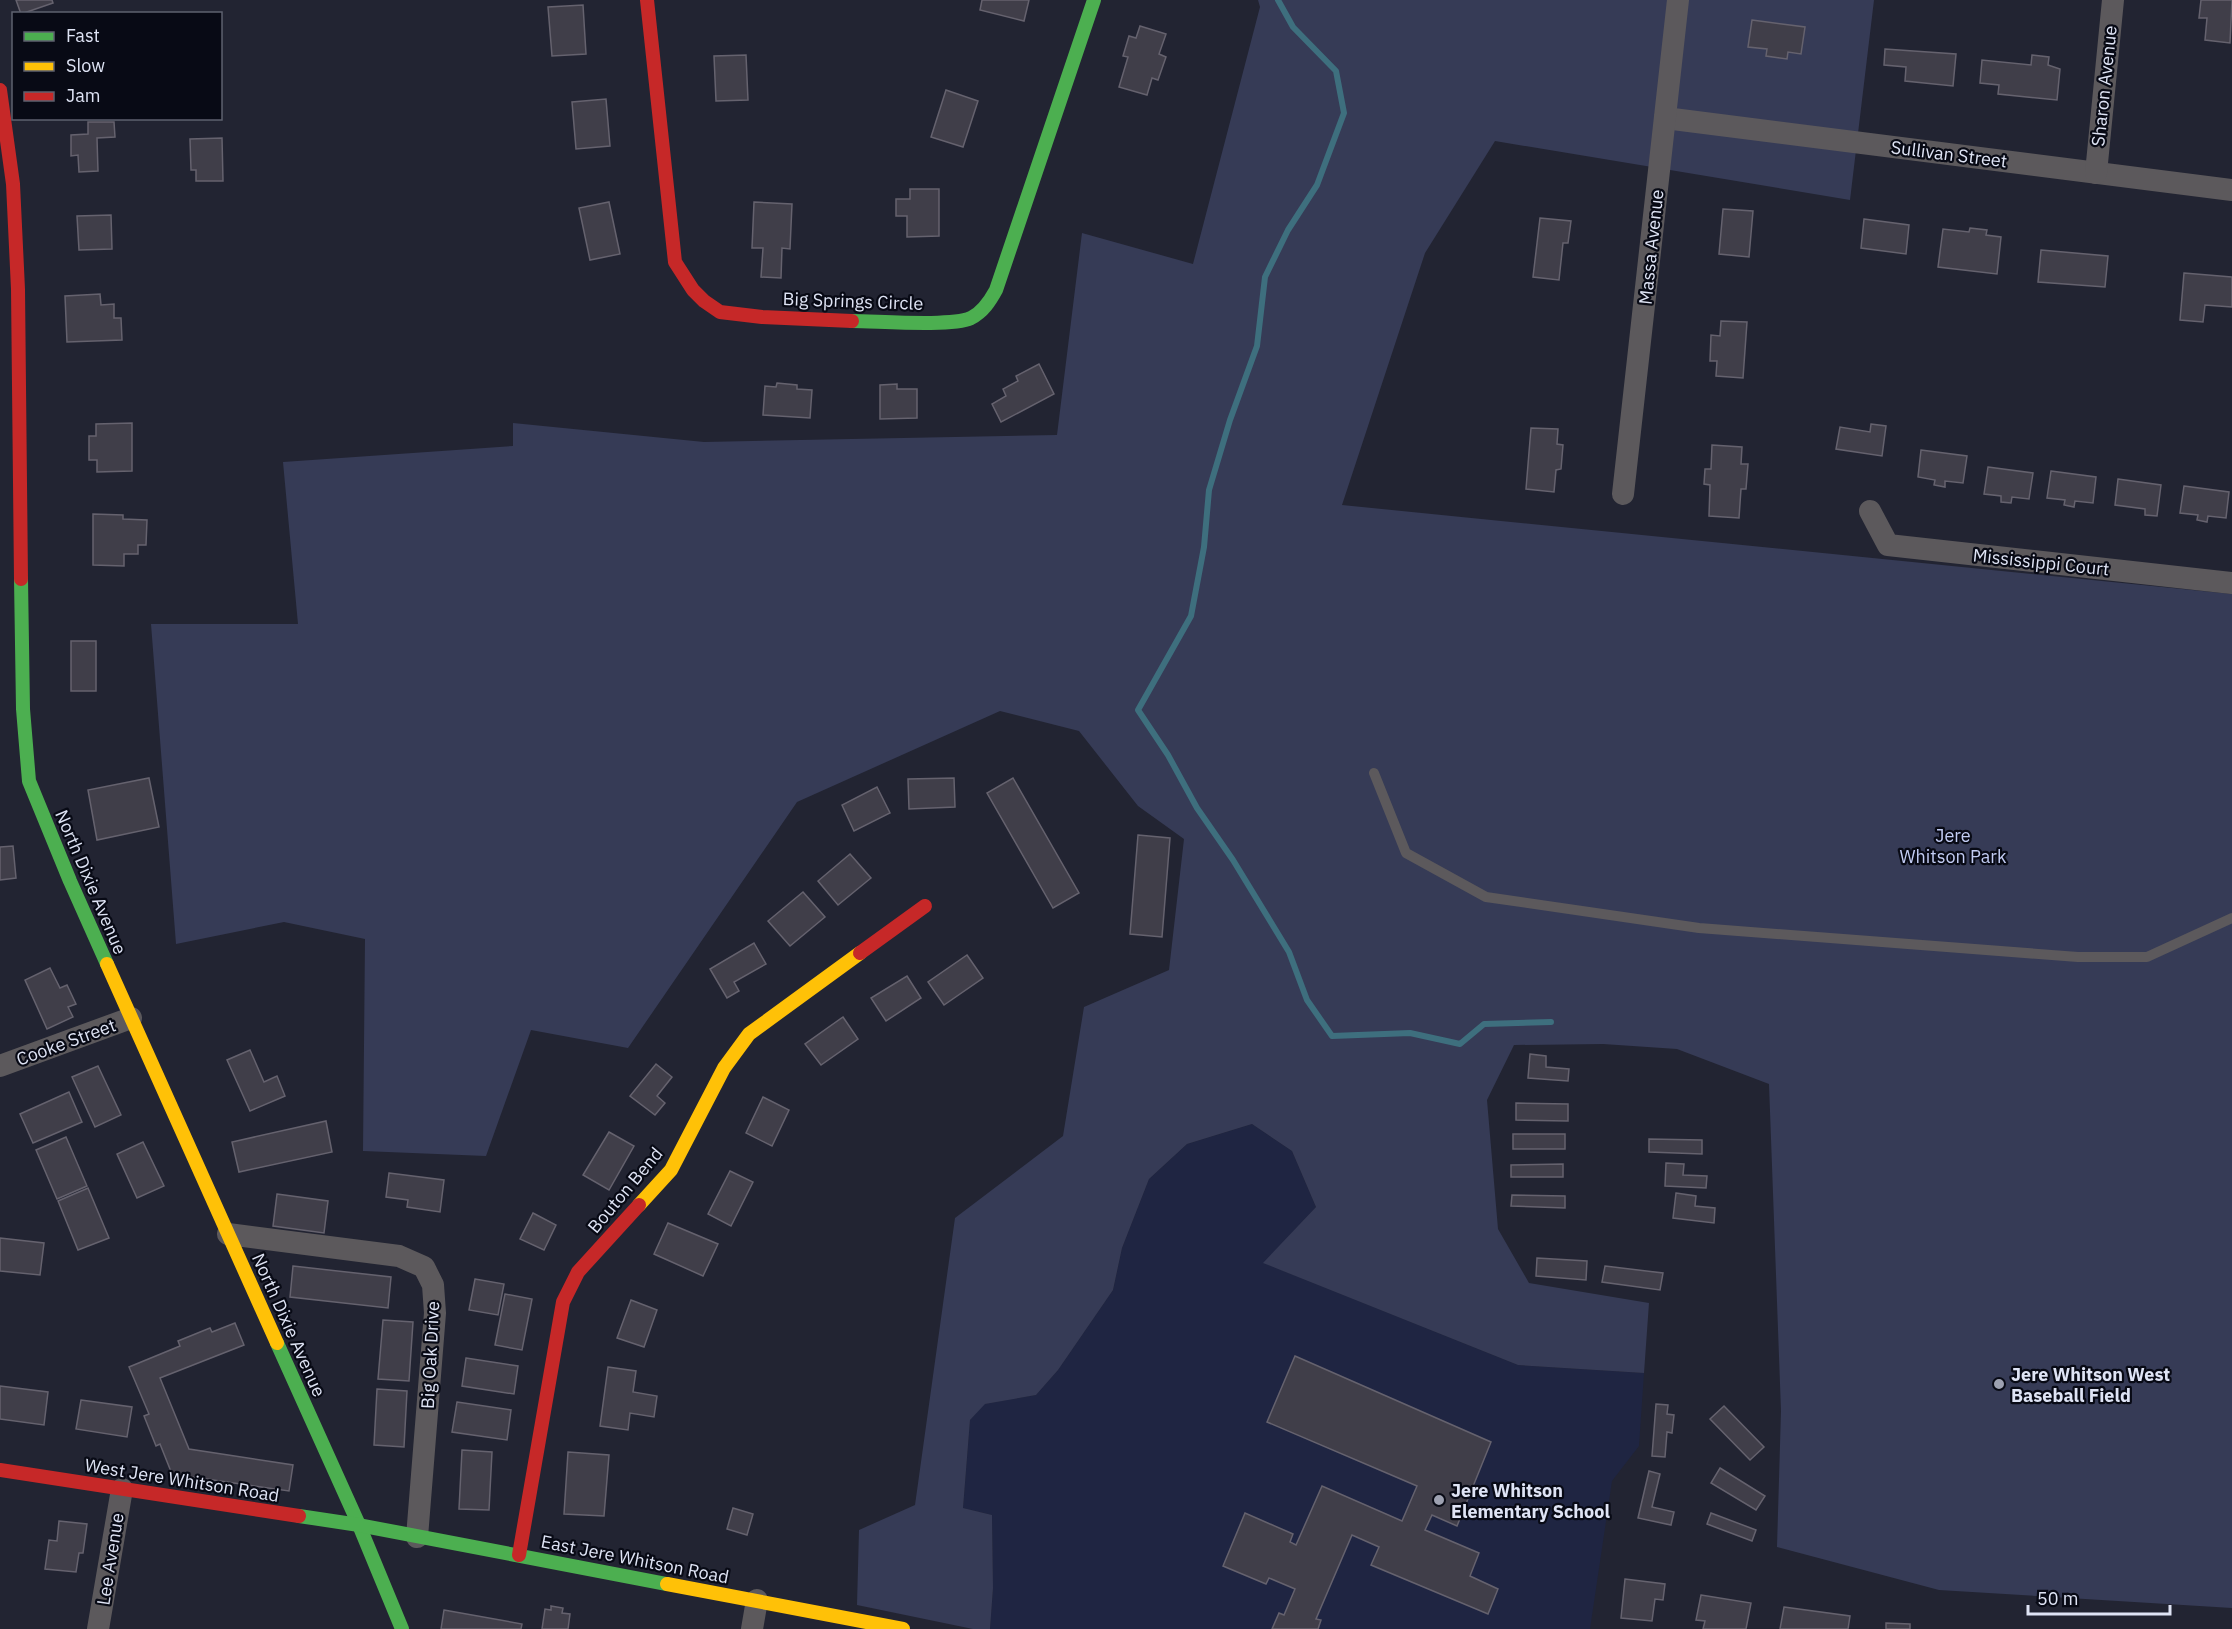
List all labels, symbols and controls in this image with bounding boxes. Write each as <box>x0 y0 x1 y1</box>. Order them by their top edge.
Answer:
legend <box>12 12 222 120</box>
text: Fast <box>66 24 100 47</box>
street label: Sharon Avenue <box>2086 24 2122 148</box>
text: Slow <box>66 54 105 77</box>
text: Jam <box>66 84 101 107</box>
street label: Sullivan Street <box>1890 135 2008 173</box>
street label: Massa Avenue <box>1634 188 1668 306</box>
street label: Big Springs Circle <box>782 287 924 315</box>
street label: Mississippi Court <box>1972 543 2110 581</box>
street label: North Dixie Avenue <box>50 806 132 958</box>
park label: Jere Whitson Park <box>1900 824 2007 868</box>
street label: Cooke Street <box>13 1013 119 1071</box>
street label: Bouton Bend <box>582 1142 668 1238</box>
street label: North Dixie Avenue <box>247 1250 331 1400</box>
street label: Big Oak Drive <box>416 1300 444 1409</box>
place label: Jere Whitson West Baseball Field <box>2011 1363 2170 1407</box>
marker: Jere Whitson West Baseball Field <box>1992 1377 2006 1391</box>
street label: West Jere Whitson Road <box>83 1453 281 1507</box>
place label: Jere Whitson Elementary School <box>1451 1479 1610 1523</box>
marker: Jere Whitson Elementary School <box>1432 1493 1446 1507</box>
street label: Lee Avenue <box>91 1511 129 1607</box>
street label: East Jere Whitson Road <box>539 1530 731 1588</box>
scale bar <box>2028 1578 2170 1616</box>
text: 50 m <box>2037 1587 2079 1610</box>

